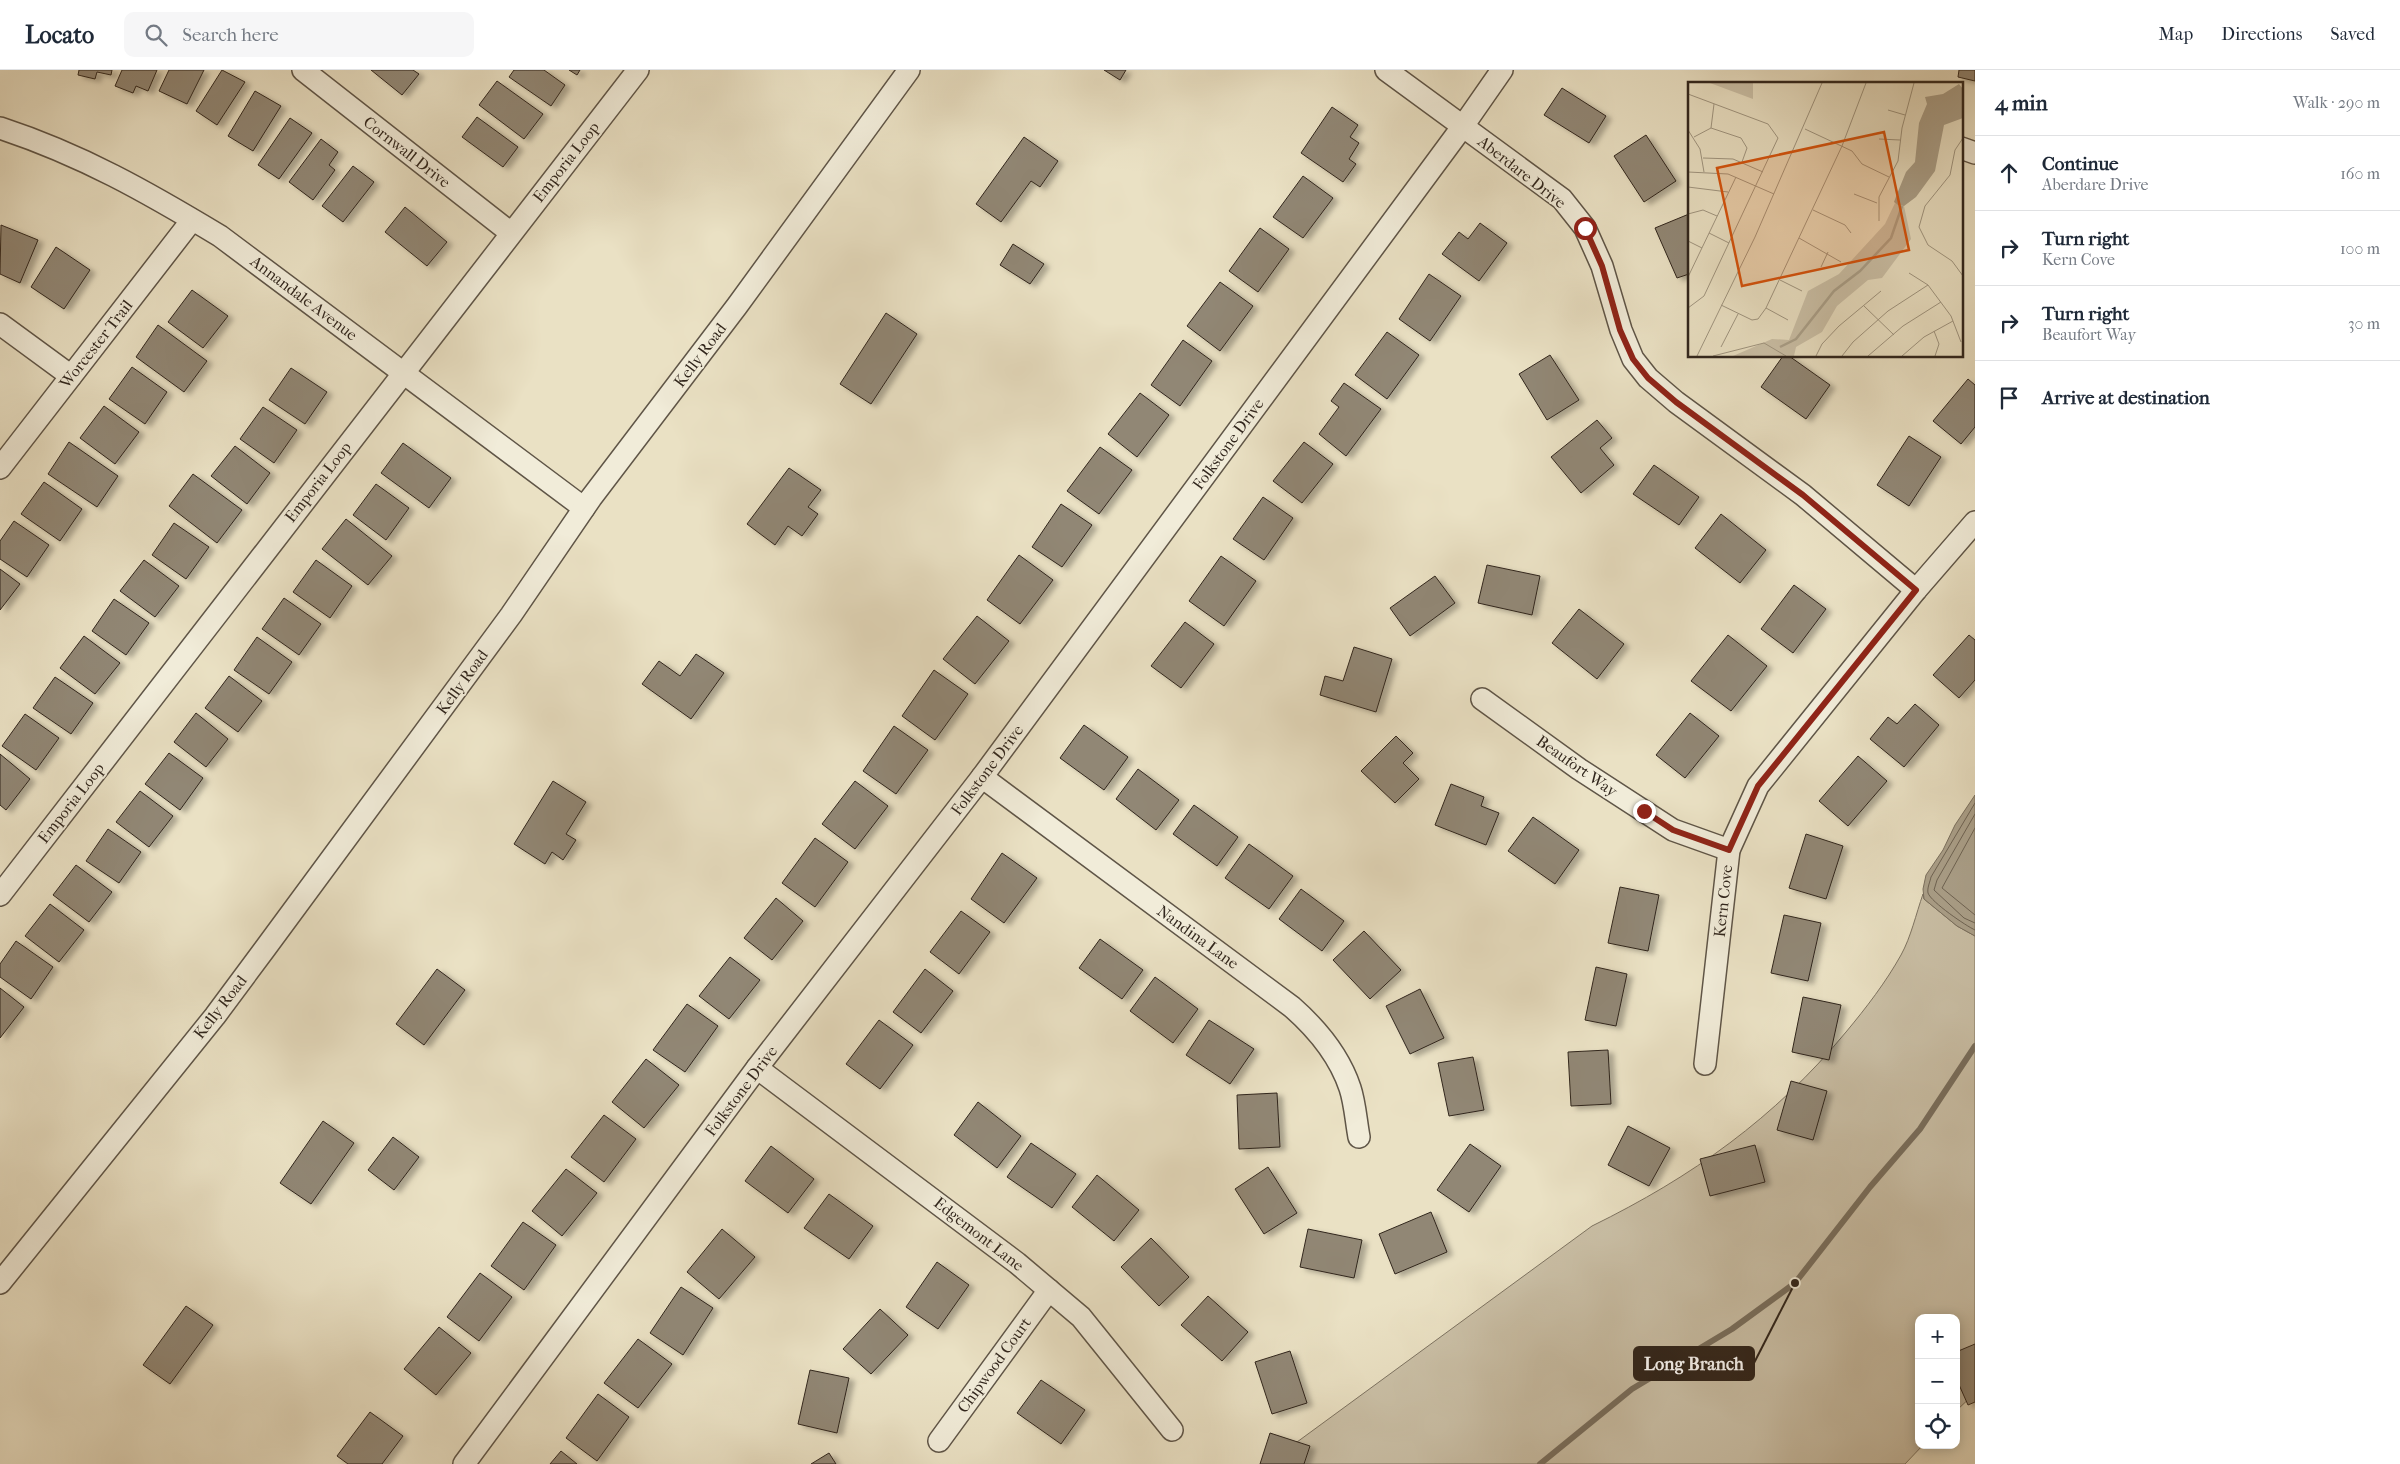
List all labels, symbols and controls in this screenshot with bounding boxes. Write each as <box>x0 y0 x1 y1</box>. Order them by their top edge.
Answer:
search box <box>124 12 474 57</box>
text: Locato <box>25 21 94 49</box>
icon: search <box>142 21 170 49</box>
text: Search here <box>182 24 279 46</box>
text: Map <box>2159 24 2193 45</box>
text: Directions <box>2221 24 2302 45</box>
text: Saved <box>2330 24 2375 45</box>
inset map <box>1688 82 1962 358</box>
text: 4 min <box>1995 91 2048 115</box>
text: Walk · 290 m <box>2293 93 2380 112</box>
street label: Cornwall Drive <box>360 112 454 192</box>
street label: Emporia Loop <box>529 118 603 206</box>
street label: Aberdare Drive <box>1473 131 1570 212</box>
text: Continue <box>2042 153 2118 175</box>
icon: ahead <box>1995 159 2023 187</box>
text: 160 m <box>2340 164 2380 183</box>
text: Aberdare Drive <box>2042 175 2149 194</box>
route start <box>1574 217 1597 240</box>
text: Turn right <box>2042 228 2129 250</box>
icon: right <box>1995 234 2023 262</box>
text: 100 m <box>2340 239 2380 258</box>
text: Kern Cove <box>2042 250 2115 269</box>
street label: Annandale Avenue <box>246 251 361 344</box>
street label: Worcester Trail <box>55 295 137 393</box>
text: Turn right <box>2042 303 2129 325</box>
icon: right <box>1995 309 2023 337</box>
text: 30 m <box>2348 314 2380 333</box>
street label: Kelly Road <box>670 319 730 391</box>
text: Beaufort Way <box>2042 325 2136 344</box>
icon: arrive <box>1995 384 2023 412</box>
text: Arrive at destination <box>2042 387 2210 409</box>
street label: Folkstone Drive <box>1188 395 1268 493</box>
street label: Emporia Loop <box>281 438 355 526</box>
street label: Kelly Road <box>432 646 492 718</box>
street label: Folkstone Drive <box>947 721 1027 819</box>
street label: Beaufort Way <box>1533 731 1621 801</box>
street label: Emporia Loop <box>34 759 108 847</box>
route end <box>1633 800 1656 823</box>
street label: Kern Cove <box>1710 864 1736 938</box>
street label: Nandina Lane <box>1154 901 1243 973</box>
street label: Kelly Road <box>189 971 251 1043</box>
street label: Folkstone Drive <box>701 1042 781 1140</box>
street label: Edgemont Lane <box>930 1193 1028 1275</box>
street label: Chipwood Court <box>953 1313 1035 1416</box>
map controls <box>1915 1314 1960 1449</box>
button: + <box>1915 1314 1960 1359</box>
callout: Long Branch <box>1634 1347 1754 1380</box>
text: Long Branch <box>1644 1354 1745 1375</box>
button: − <box>1915 1359 1960 1404</box>
button: locate <box>1915 1404 1960 1449</box>

